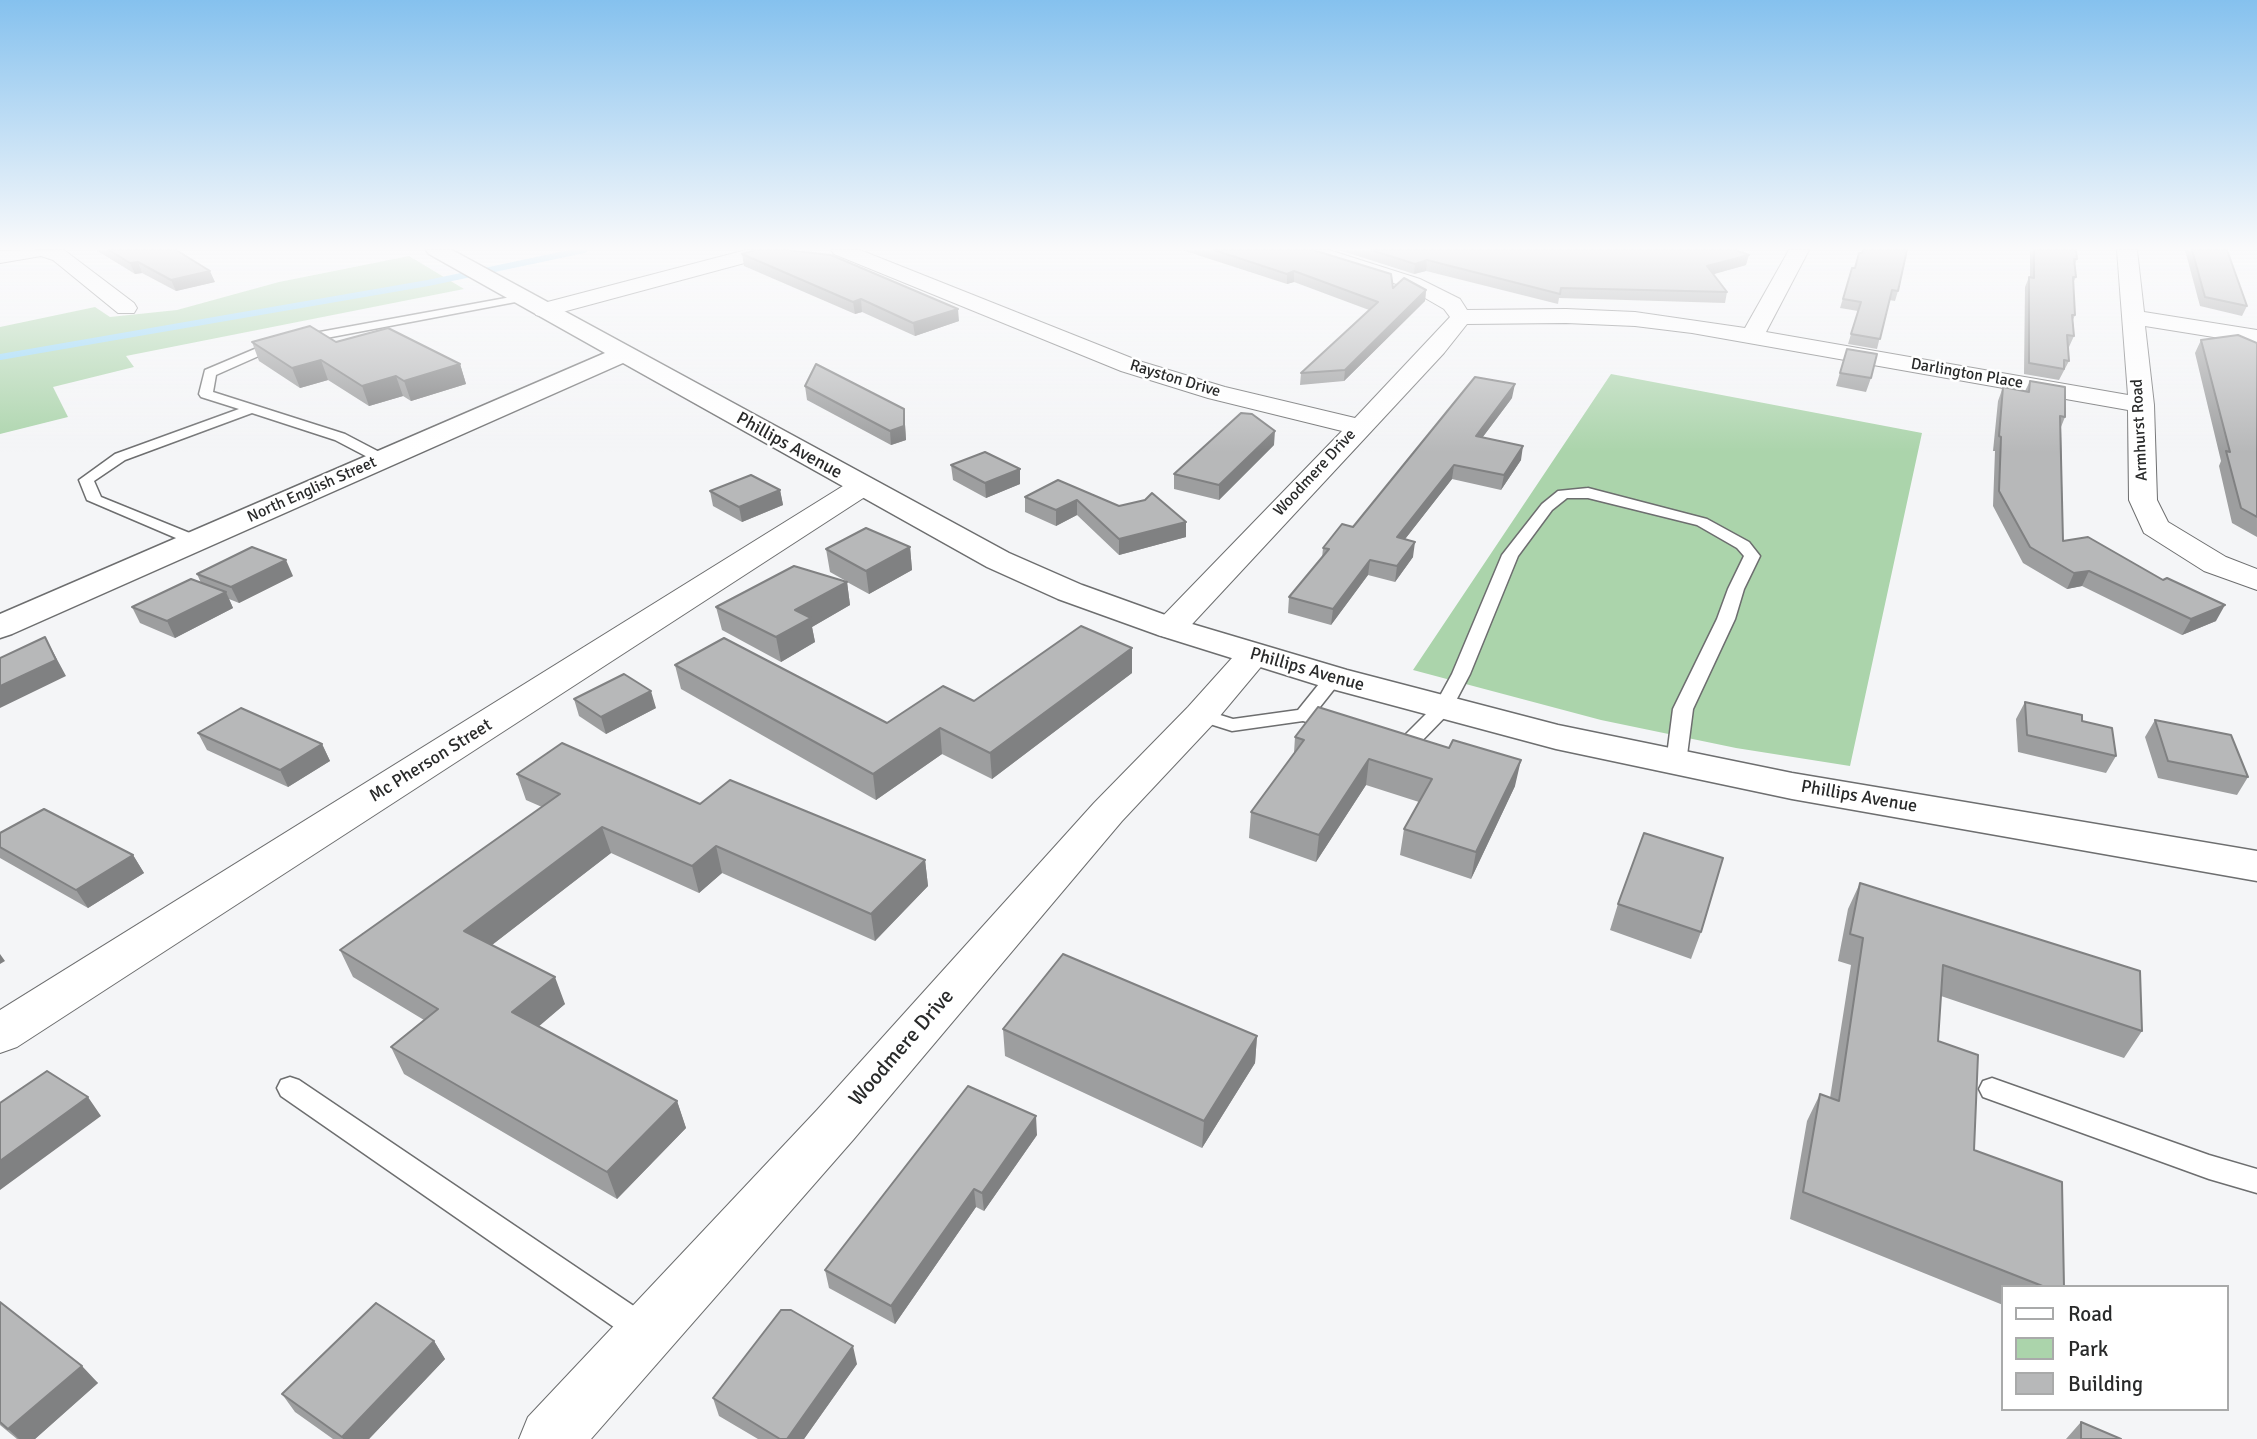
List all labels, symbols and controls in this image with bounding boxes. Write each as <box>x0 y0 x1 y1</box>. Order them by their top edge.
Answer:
street label: Darlington Place <box>1909 355 2025 393</box>
street label: Rayston Drive <box>1127 356 1223 402</box>
street label: Armhurst Road <box>2128 378 2152 482</box>
street label: Phillips Avenue <box>732 408 846 484</box>
street label: Woodmere Drive <box>1270 426 1360 520</box>
street label: North English Street <box>244 453 380 527</box>
street label: Phillips Avenue <box>1247 643 1367 697</box>
street label: Mc Pherson Street <box>366 715 496 807</box>
street label: Phillips Avenue <box>1799 776 1919 818</box>
street label: Woodmere Drive <box>844 984 960 1112</box>
legend <box>2002 1285 2229 1411</box>
text: Road <box>2068 1301 2113 1327</box>
text: Park <box>2068 1336 2108 1362</box>
text: Building <box>2068 1371 2143 1397</box>

